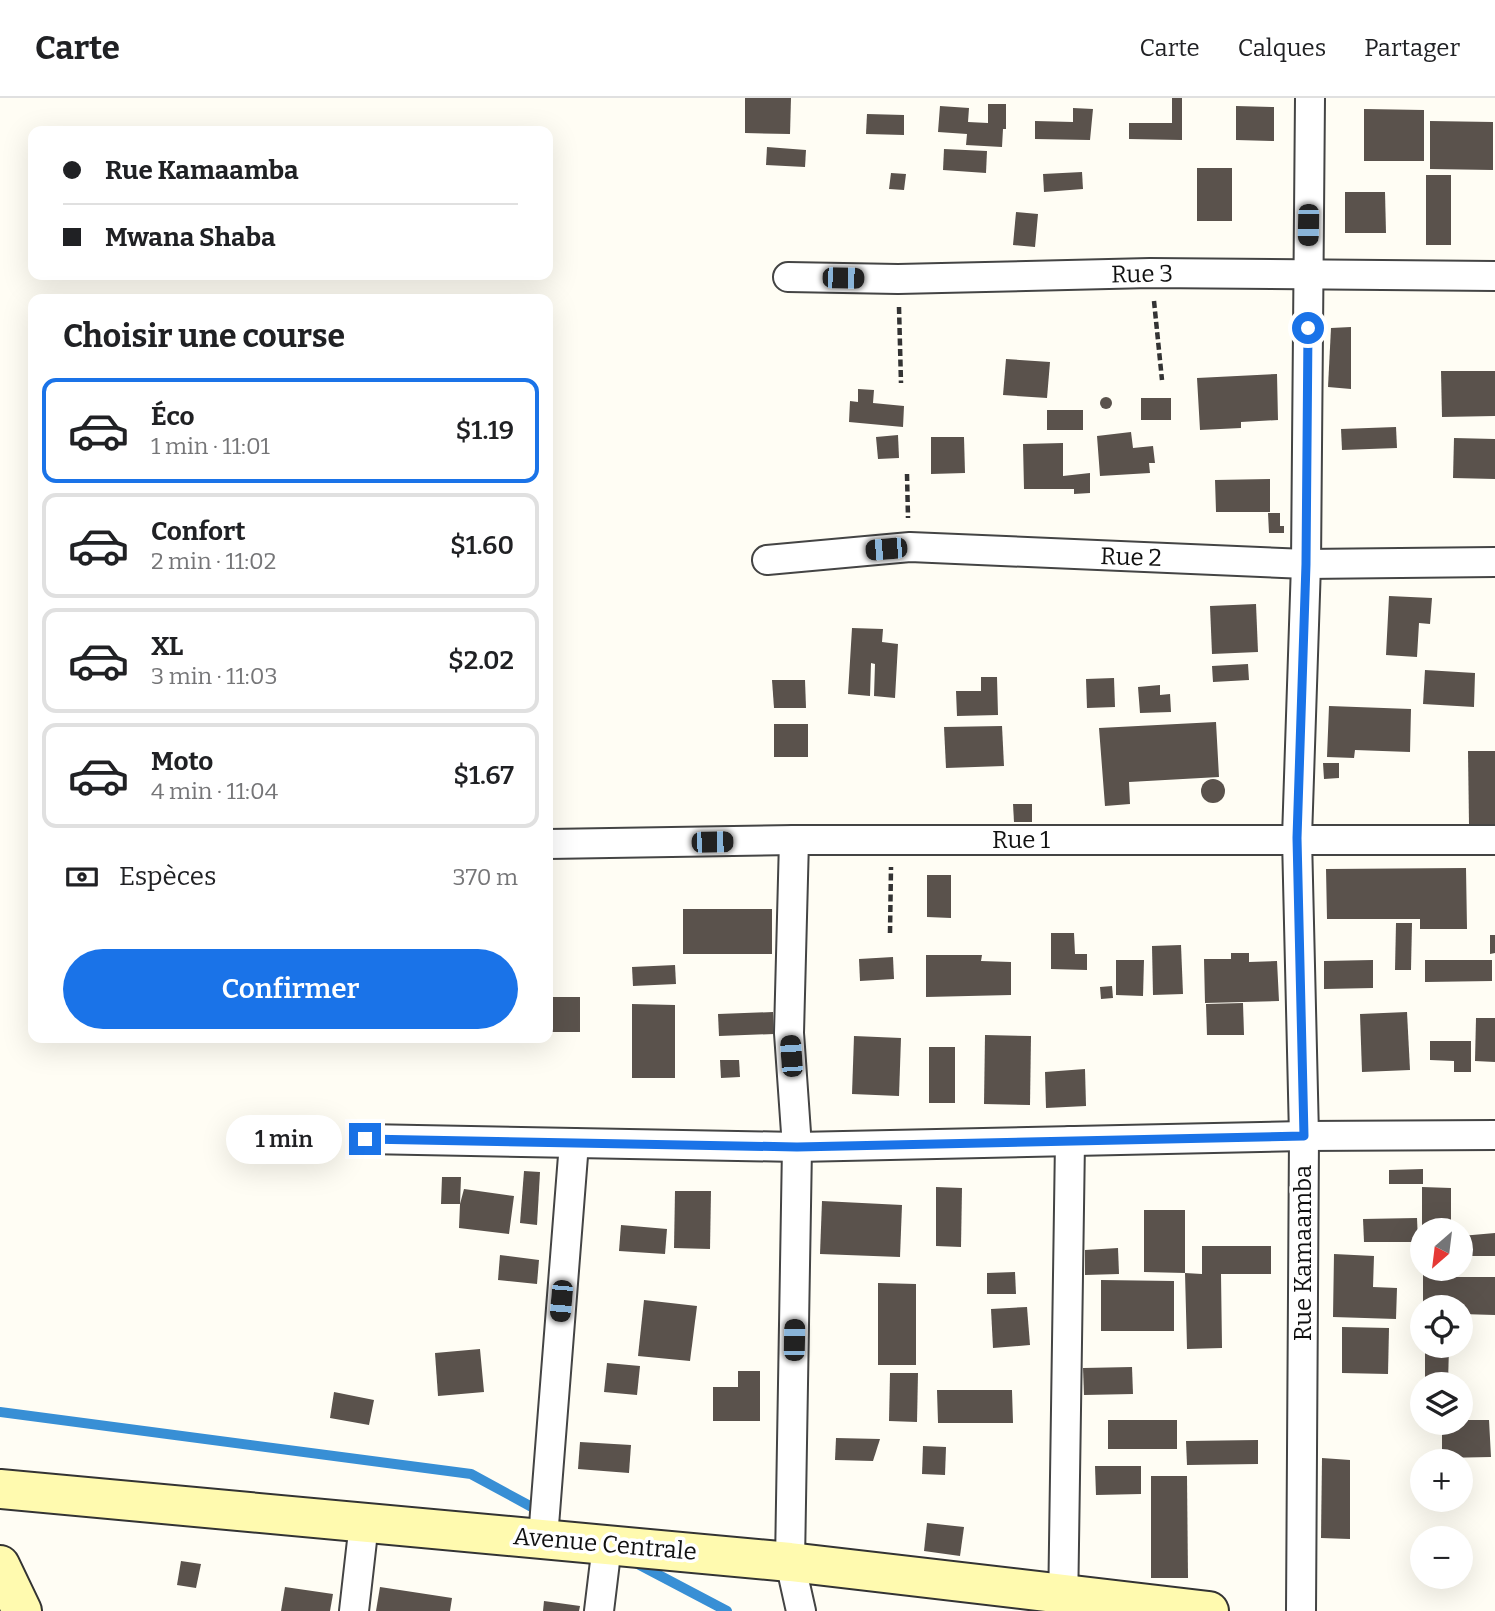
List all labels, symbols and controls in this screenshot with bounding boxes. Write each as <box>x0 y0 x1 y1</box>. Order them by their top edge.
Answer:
text: Carte <box>35 28 120 68</box>
text: Carte <box>1140 34 1200 62</box>
text: Calques <box>1238 34 1326 62</box>
text: Partager <box>1364 34 1460 62</box>
text: Rue Kamaamba <box>105 155 299 186</box>
car <box>1298 204 1319 246</box>
text: Mwana Shaba <box>105 222 276 253</box>
street label: Rue 3 <box>1111 259 1173 289</box>
car <box>822 267 865 289</box>
route start <box>1292 312 1324 344</box>
text: Choisir une course <box>63 317 345 355</box>
icon: car <box>67 399 130 462</box>
text: Éco <box>151 401 194 432</box>
text: $1.19 <box>456 415 514 446</box>
text: 1 min · 11:01 <box>151 432 270 460</box>
icon: car <box>67 514 130 577</box>
text: Confort <box>151 516 246 547</box>
text: $1.60 <box>450 530 514 561</box>
car <box>865 537 908 561</box>
street label: Rue 2 <box>1100 542 1162 572</box>
text: 2 min · 11:02 <box>151 547 276 575</box>
icon: car <box>67 629 130 692</box>
text: XL <box>151 631 183 662</box>
text: $2.02 <box>448 645 514 676</box>
text: 3 min · 11:03 <box>151 662 278 690</box>
icon: car <box>67 744 130 807</box>
text: Moto <box>151 746 213 777</box>
text: $1.67 <box>453 760 514 791</box>
text: 4 min · 11:04 <box>151 777 278 805</box>
street label: Rue 1 <box>992 826 1050 854</box>
car <box>691 831 734 853</box>
icon: cash <box>63 858 101 896</box>
text: Espèces <box>119 861 216 892</box>
text: 370 m <box>452 863 518 891</box>
button: Confirmer <box>63 949 518 1029</box>
car <box>780 1034 803 1078</box>
callout: 1 min <box>225 1114 340 1164</box>
route end <box>349 1123 381 1155</box>
text: 1 min <box>255 1125 313 1153</box>
street label: Rue Kamaamba <box>1289 1165 1317 1341</box>
north arrow <box>1410 1218 1474 1281</box>
map controls <box>1410 1218 1473 1589</box>
car <box>549 1279 574 1323</box>
button: locate <box>1410 1295 1473 1358</box>
car <box>784 1319 805 1361</box>
button: layers <box>1410 1372 1473 1435</box>
button: + <box>1410 1449 1473 1512</box>
street label: Avenue Centrale <box>512 1522 698 1566</box>
button: − <box>1410 1526 1473 1589</box>

